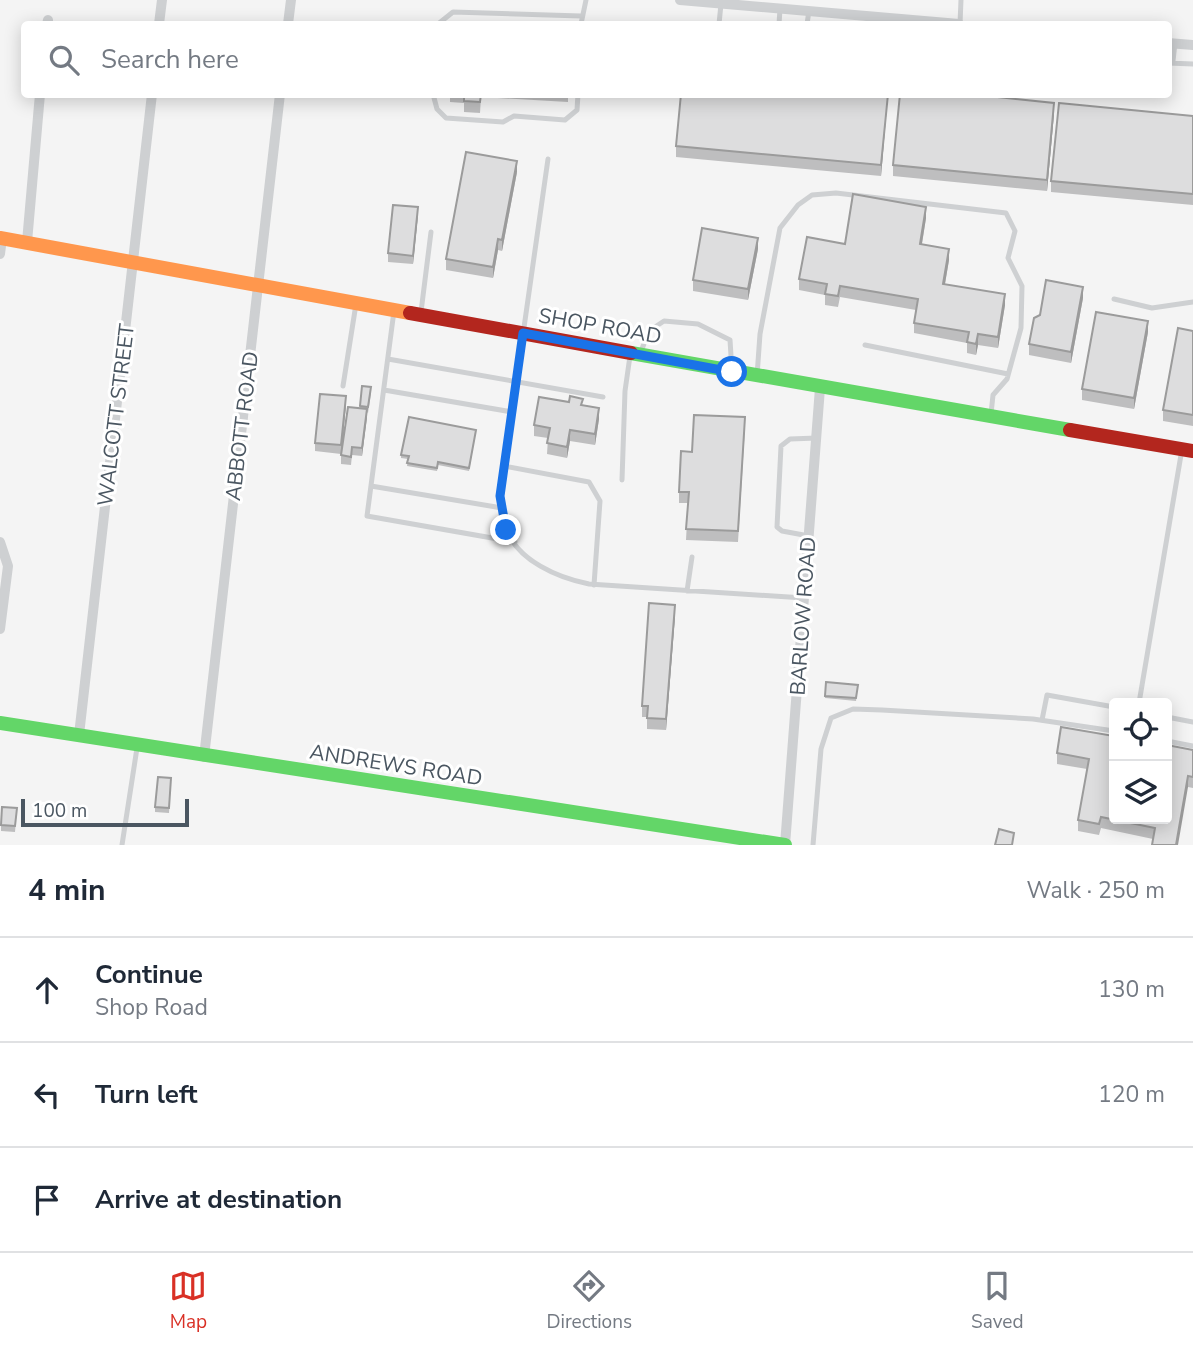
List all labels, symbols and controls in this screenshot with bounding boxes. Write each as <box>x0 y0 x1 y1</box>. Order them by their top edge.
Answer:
search box <box>21 21 1172 98</box>
icon: search <box>45 41 83 79</box>
text: Search here <box>101 42 239 77</box>
street label: SHOP ROAD <box>536 301 664 351</box>
street label: WALCOTT STREET <box>91 322 141 508</box>
street label: ABBOTT ROAD <box>219 350 265 502</box>
route start <box>716 356 747 387</box>
route end <box>490 514 521 545</box>
street label: BARLOW ROAD <box>783 536 823 696</box>
map controls <box>1109 698 1172 824</box>
button: locate <box>1109 698 1172 761</box>
street label: ANDREWS ROAD <box>308 738 484 792</box>
button: layers <box>1109 761 1172 824</box>
scale bar <box>21 796 189 828</box>
text: 100 m <box>32 798 87 824</box>
text: 4 min <box>28 870 106 911</box>
text: Walk · 250 m <box>1026 875 1165 906</box>
text: Continue <box>95 957 203 992</box>
icon: ahead <box>28 971 66 1009</box>
text: 130 m <box>1098 974 1165 1005</box>
text: Shop Road <box>95 992 208 1023</box>
icon: left <box>28 1076 66 1114</box>
text: Turn left <box>95 1077 198 1112</box>
text: 120 m <box>1098 1079 1165 1110</box>
icon: arrive <box>28 1181 66 1219</box>
text: Arrive at destination <box>95 1182 342 1217</box>
tab: Map <box>169 1267 207 1335</box>
tab: Directions <box>546 1267 632 1335</box>
tab: Saved <box>971 1267 1024 1335</box>

